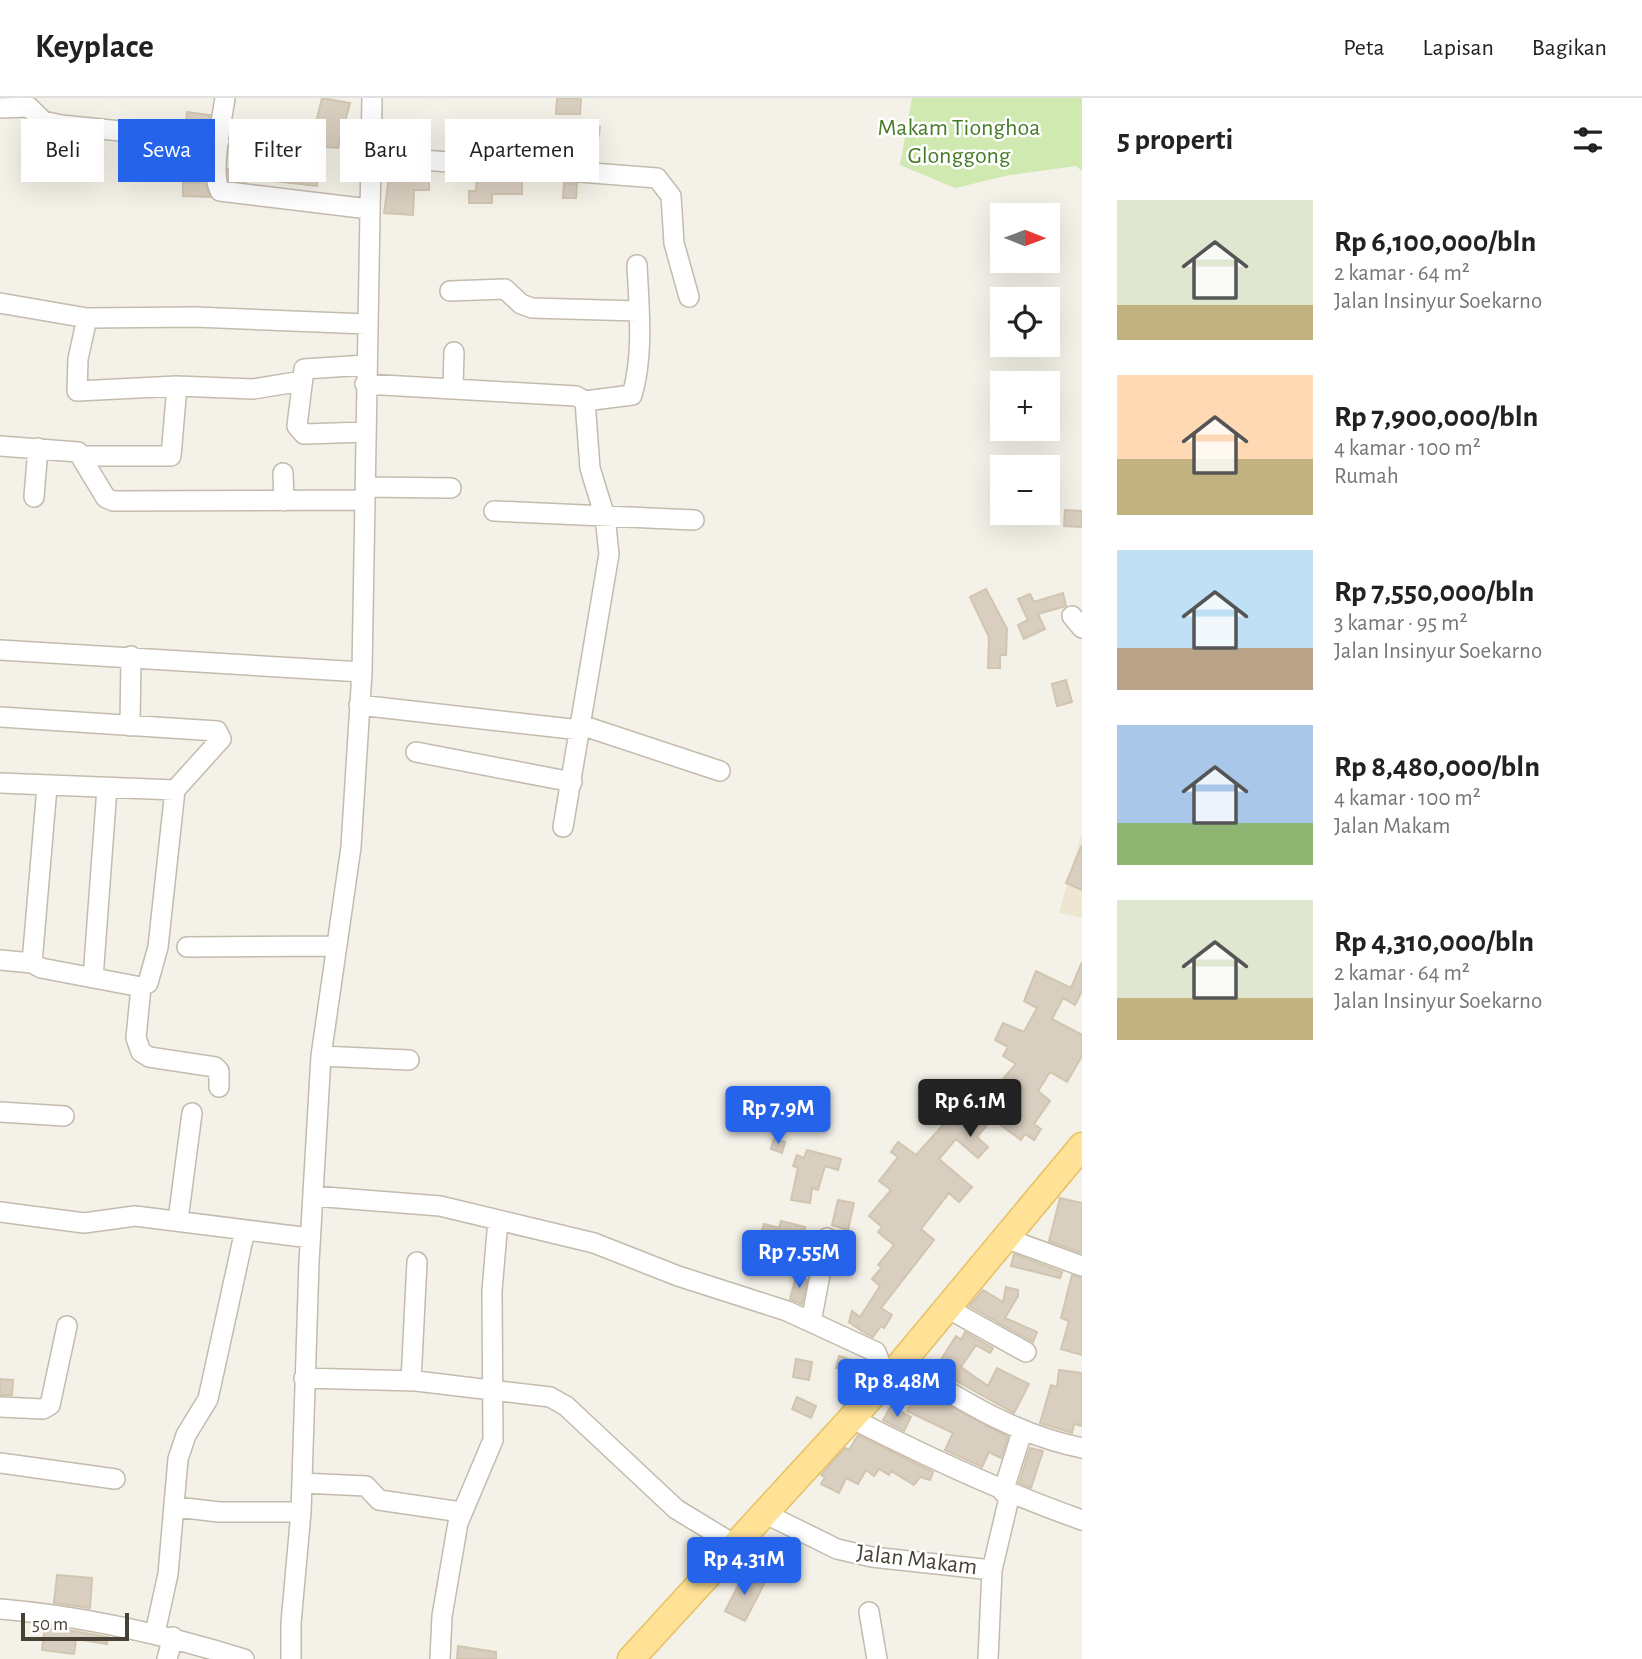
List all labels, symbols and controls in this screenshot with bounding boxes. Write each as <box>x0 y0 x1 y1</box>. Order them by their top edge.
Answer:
text: Keyplace <box>35 31 154 64</box>
text: Peta <box>1343 36 1385 60</box>
text: Lapisan <box>1423 36 1494 60</box>
text: Bagikan <box>1532 36 1607 60</box>
park label: Makam Tionghoa Glonggong <box>878 116 1040 168</box>
chip: Beli <box>21 119 104 182</box>
chip: Sewa <box>118 119 215 182</box>
chip: Filter <box>229 119 326 182</box>
chip: Baru <box>340 119 431 182</box>
chip: Apartemen <box>445 119 599 182</box>
icon: filters <box>1569 121 1607 159</box>
text: 5 properti <box>1117 125 1233 155</box>
north arrow <box>990 203 1060 273</box>
map controls <box>990 203 1060 525</box>
text: Rp 6,100,000/bln <box>1334 227 1536 257</box>
icon: home <box>1173 228 1257 312</box>
text: 2 kamar · 64 m² <box>1334 262 1470 285</box>
button: locate <box>990 287 1060 357</box>
text: Jalan Insinyur Soekarno <box>1334 290 1542 313</box>
button: + <box>990 371 1060 441</box>
text: Rp 7,900,000/bln <box>1334 402 1538 432</box>
icon: home <box>1173 403 1257 487</box>
text: 4 kamar · 100 m² <box>1334 437 1481 460</box>
button: − <box>990 455 1060 525</box>
text: Rumah <box>1334 465 1399 488</box>
text: Rp 7,550,000/bln <box>1334 577 1534 607</box>
icon: home <box>1173 578 1257 662</box>
text: 3 kamar · 95 m² <box>1334 612 1467 635</box>
text: Jalan Insinyur Soekarno <box>1334 640 1542 663</box>
text: Rp 8,480,000/bln <box>1334 752 1540 782</box>
icon: home <box>1173 753 1257 837</box>
text: 4 kamar · 100 m² <box>1334 787 1481 810</box>
text: Jalan Makam <box>1334 815 1450 838</box>
text: Rp 4,310,000/bln <box>1334 927 1534 957</box>
icon: home <box>1173 928 1257 1012</box>
text: 2 kamar · 64 m² <box>1334 962 1470 985</box>
text: Jalan Insinyur Soekarno <box>1334 990 1542 1013</box>
pin: Rp 6.1M <box>905 1080 1035 1139</box>
pin: Rp 7.9M <box>713 1086 843 1146</box>
text: Rp 6.1M <box>934 1090 1006 1113</box>
text: Rp 7.9M <box>741 1097 815 1120</box>
pin: Rp 7.55M <box>727 1230 871 1290</box>
text: Rp 7.55M <box>758 1241 840 1264</box>
pin: Rp 8.48M <box>825 1360 969 1419</box>
text: Rp 8.48M <box>854 1370 940 1393</box>
pin: Rp 4.31M <box>672 1538 816 1597</box>
street label: Jalan Makam <box>855 1541 979 1579</box>
text: Rp 4.31M <box>703 1548 785 1571</box>
scale bar <box>21 1610 130 1642</box>
text: 50 m <box>32 1615 68 1634</box>

